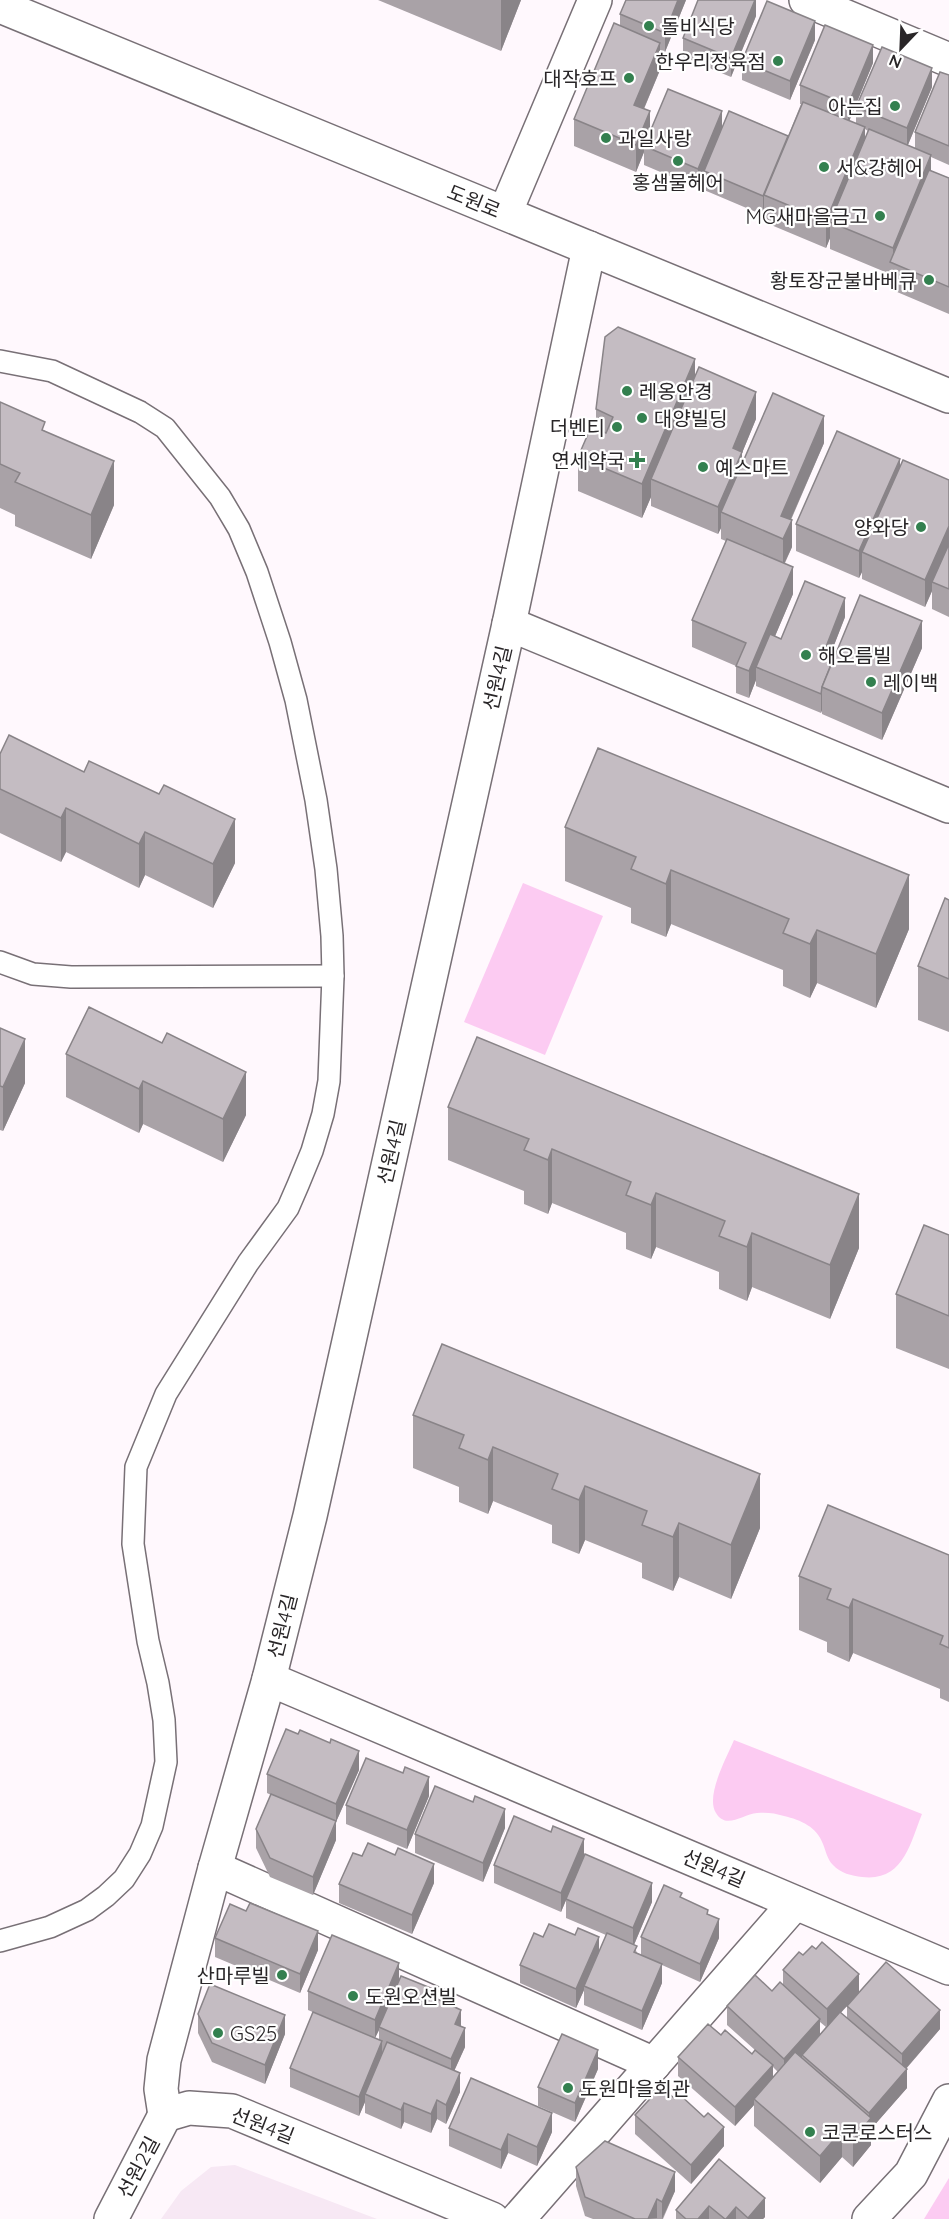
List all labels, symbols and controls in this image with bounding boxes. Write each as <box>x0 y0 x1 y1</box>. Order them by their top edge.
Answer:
place label: 돌비식당 <box>661 14 735 39</box>
north arrow <box>871 18 931 78</box>
marker: 돌비식당 <box>642 19 656 33</box>
place label: 한우리정육점 <box>656 49 766 74</box>
text: N <box>886 50 904 73</box>
marker: 한우리정육점 <box>771 54 785 68</box>
place label: 대작호프 <box>543 66 617 91</box>
marker: 대작호프 <box>622 71 636 85</box>
place label: 아는집 <box>828 94 883 119</box>
marker: 아는집 <box>888 99 902 113</box>
place label: 과일사랑 <box>618 126 692 151</box>
marker: 과일사랑 <box>599 131 613 145</box>
marker: 홍샘물헤어 <box>671 154 685 168</box>
place label: 서&강헤어 <box>836 155 923 180</box>
marker: 서&강헤어 <box>817 160 831 174</box>
place label: 홍샘물헤어 <box>632 170 724 195</box>
street label: 도원로 <box>444 179 504 223</box>
place label: MG새마을금고 <box>746 204 868 229</box>
marker: MG새마을금고 <box>873 209 887 223</box>
place label: 황토장군불바베큐 <box>770 268 917 293</box>
marker: 황토장군불바베큐 <box>922 273 936 287</box>
place label: 레옹안경 <box>639 379 713 404</box>
marker: 레옹안경 <box>620 384 634 398</box>
place label: 대양빌딩 <box>654 406 728 431</box>
marker: 대양빌딩 <box>635 411 649 425</box>
place label: 더벤티 <box>550 415 605 440</box>
marker: 더벤티 <box>610 420 624 434</box>
place label: 연세약국 <box>551 448 625 473</box>
marker: 연세약국 <box>630 453 644 467</box>
place label: 예스마트 <box>715 455 789 480</box>
marker: 예스마트 <box>696 460 710 474</box>
place label: 양와당 <box>854 515 909 540</box>
marker: 양와당 <box>914 520 928 534</box>
street label: 선원4길 <box>477 643 517 713</box>
place label: 해오름빌 <box>818 643 892 668</box>
marker: 해오름빌 <box>799 648 813 662</box>
place label: 레이백 <box>883 670 938 695</box>
marker: 레이백 <box>864 675 878 689</box>
street label: 선원4길 <box>371 1117 411 1187</box>
street label: 선원4길 <box>262 1591 302 1661</box>
street label: 선원4길 <box>679 1844 749 1892</box>
place label: 산마루빌 <box>196 1963 270 1988</box>
marker: 산마루빌 <box>275 1968 289 1982</box>
place label: 도원오션빌 <box>365 1984 457 2009</box>
marker: 도원오션빌 <box>346 1989 360 2003</box>
place label: GS25 <box>230 2021 277 2046</box>
marker: GS25 <box>211 2026 225 2040</box>
place label: 도원마을회관 <box>580 2076 690 2101</box>
marker: 도원마을회관 <box>561 2081 575 2095</box>
street label: 선원4길 <box>228 2102 298 2148</box>
place label: 코쿤로스터스 <box>822 2120 932 2145</box>
marker: 코쿤로스터스 <box>803 2125 817 2139</box>
street label: 선원2길 <box>111 2132 165 2202</box>

